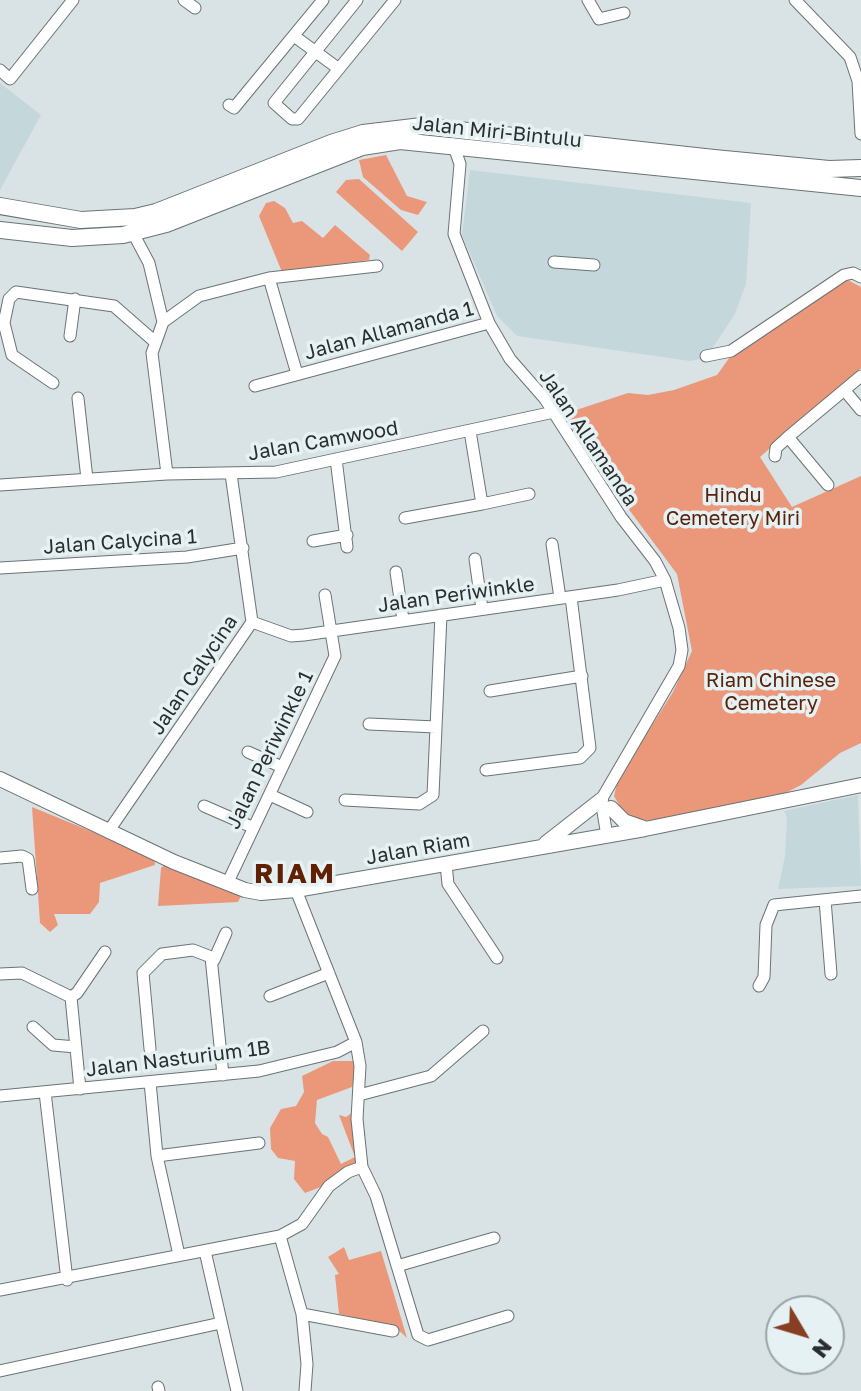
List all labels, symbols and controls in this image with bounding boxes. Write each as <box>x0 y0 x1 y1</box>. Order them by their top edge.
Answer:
street label: Jalan Miri-Bintulu <box>411 111 583 153</box>
street label: Jalan Allamanda 1 <box>302 297 476 365</box>
street label: Jalan Allamanda <box>533 365 643 511</box>
street label: Jalan Camwood <box>246 416 400 466</box>
park label: Hindu Cemetery Miri <box>666 484 800 531</box>
street label: Jalan Calycina 1 <box>43 525 197 559</box>
street label: Jalan Periwinkle <box>376 572 536 618</box>
street label: Jalan Calycina <box>145 611 243 739</box>
street label: Jalan Periwinkle 1 <box>221 667 319 833</box>
park label: Riam Chinese Cemetery <box>706 669 836 716</box>
street label: Jalan Riam <box>364 828 472 870</box>
district label: RIAM <box>254 857 336 891</box>
street label: Jalan Nasturium 1B <box>84 1036 272 1082</box>
north arrow <box>765 1295 845 1375</box>
text: N <box>807 1334 839 1364</box>

